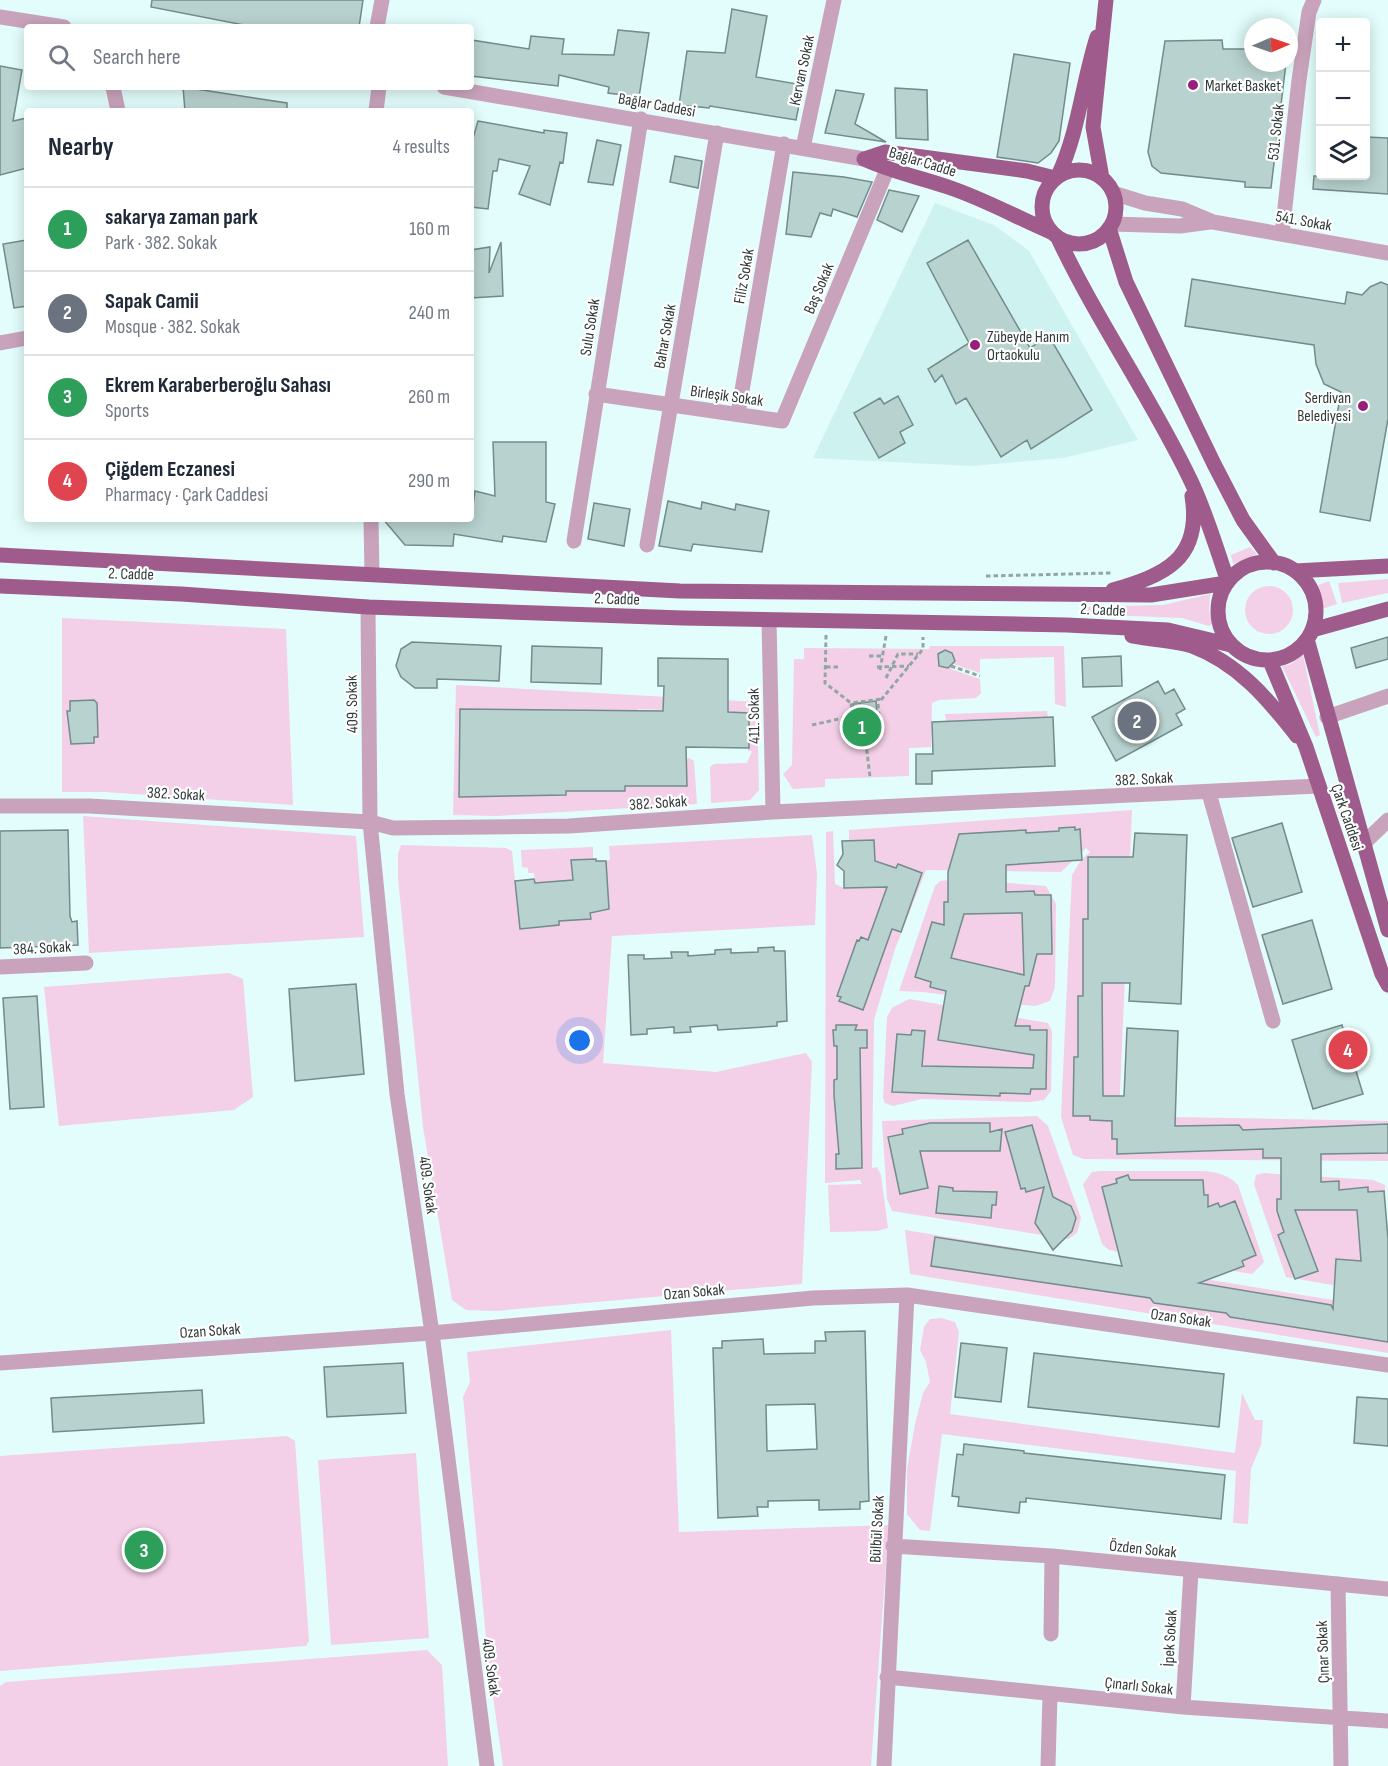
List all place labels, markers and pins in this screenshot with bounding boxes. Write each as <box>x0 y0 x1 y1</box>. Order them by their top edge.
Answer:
place label: Market Basket <box>1205 77 1281 96</box>
marker: Market Basket <box>1186 78 1200 92</box>
place label: Zübeyde Hanım Ortaokulu <box>987 328 1069 365</box>
marker: Zübeyde Hanım Ortaokulu <box>968 338 982 352</box>
place label: Serdivan Belediyesi <box>1297 389 1351 426</box>
marker: Serdivan Belediyesi <box>1356 399 1370 413</box>
pin: 2 <box>1118 698 1156 744</box>
pin: 1 <box>842 704 882 750</box>
pin: 4 <box>1328 1028 1368 1072</box>
pin: 3 <box>124 1528 164 1572</box>

